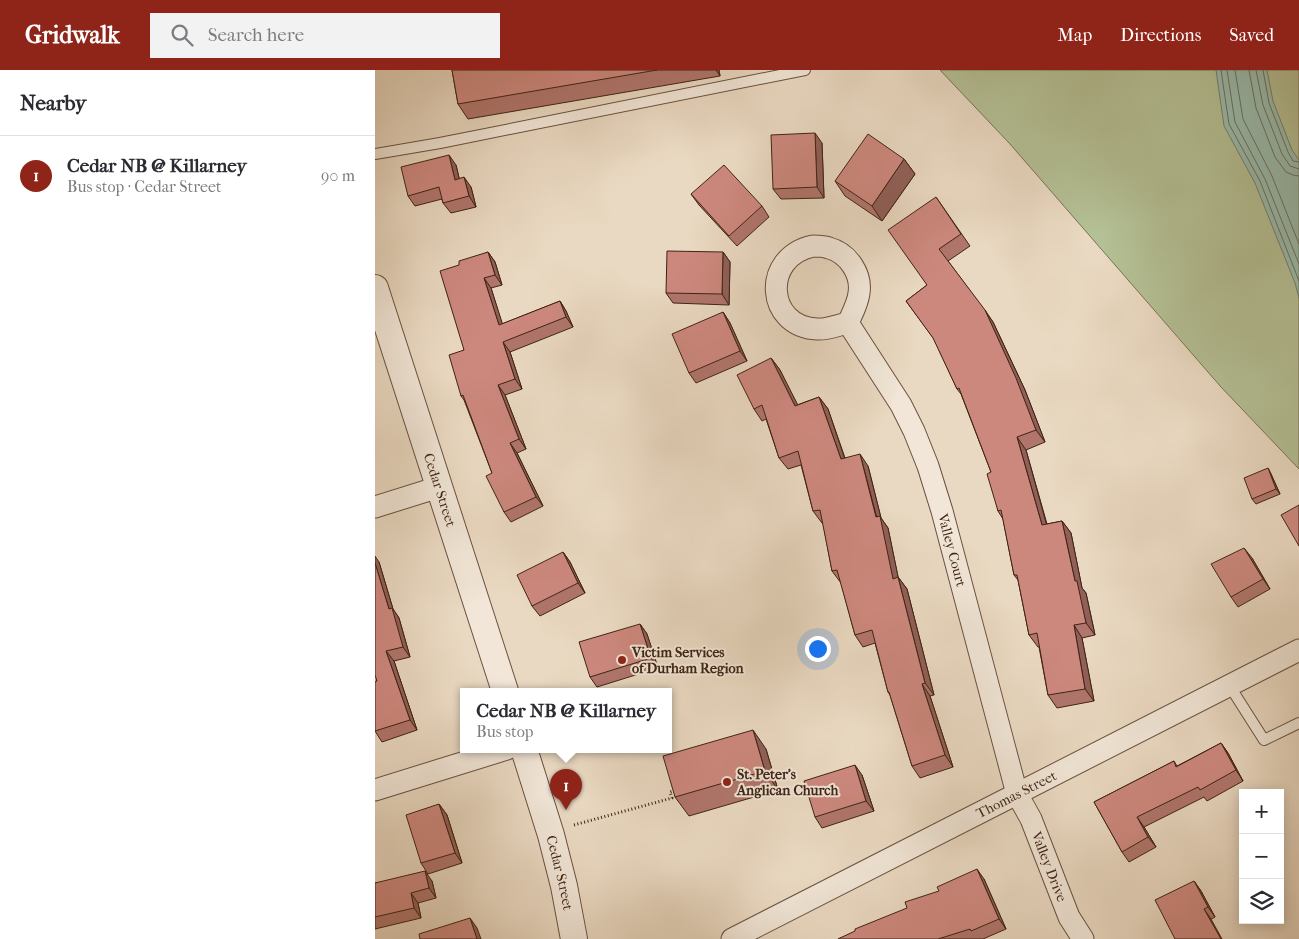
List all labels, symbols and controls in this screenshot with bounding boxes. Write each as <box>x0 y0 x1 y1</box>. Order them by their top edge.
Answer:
search box <box>150 13 500 58</box>
text: Gridwalk <box>25 21 120 49</box>
icon: search <box>168 21 196 49</box>
text: Search here <box>208 24 304 46</box>
text: Map <box>1058 25 1092 46</box>
text: Directions <box>1120 25 1201 46</box>
text: Saved <box>1229 25 1274 46</box>
text: Nearby <box>20 91 86 115</box>
text: Cedar NB @ Killarney <box>67 155 247 177</box>
text: 1 <box>33 166 39 185</box>
text: 90 m <box>321 166 355 185</box>
text: Bus stop · Cedar Street <box>67 177 222 196</box>
street label: Cedar Street <box>420 451 459 529</box>
street label: Valley Court <box>934 511 970 589</box>
your location <box>805 636 831 662</box>
place label: Victim Services of Durham Region <box>631 644 745 677</box>
marker: Victim Services of Durham Region <box>616 654 628 666</box>
popup <box>460 688 672 753</box>
text: Cedar NB @ Killarney <box>476 700 656 722</box>
text: Bus stop <box>476 722 533 741</box>
place label: St. Peter's Anglican Church <box>736 766 839 799</box>
street label: Thomas Street <box>973 767 1059 822</box>
pin: 1 <box>550 769 582 810</box>
marker: St. Peter's Anglican Church <box>721 776 733 788</box>
map controls <box>1239 789 1284 924</box>
button: + <box>1239 789 1284 834</box>
street label: Valley Drive <box>1027 828 1070 904</box>
street label: Cedar Street <box>542 834 576 912</box>
button: − <box>1239 834 1284 879</box>
button: layers <box>1239 879 1284 924</box>

